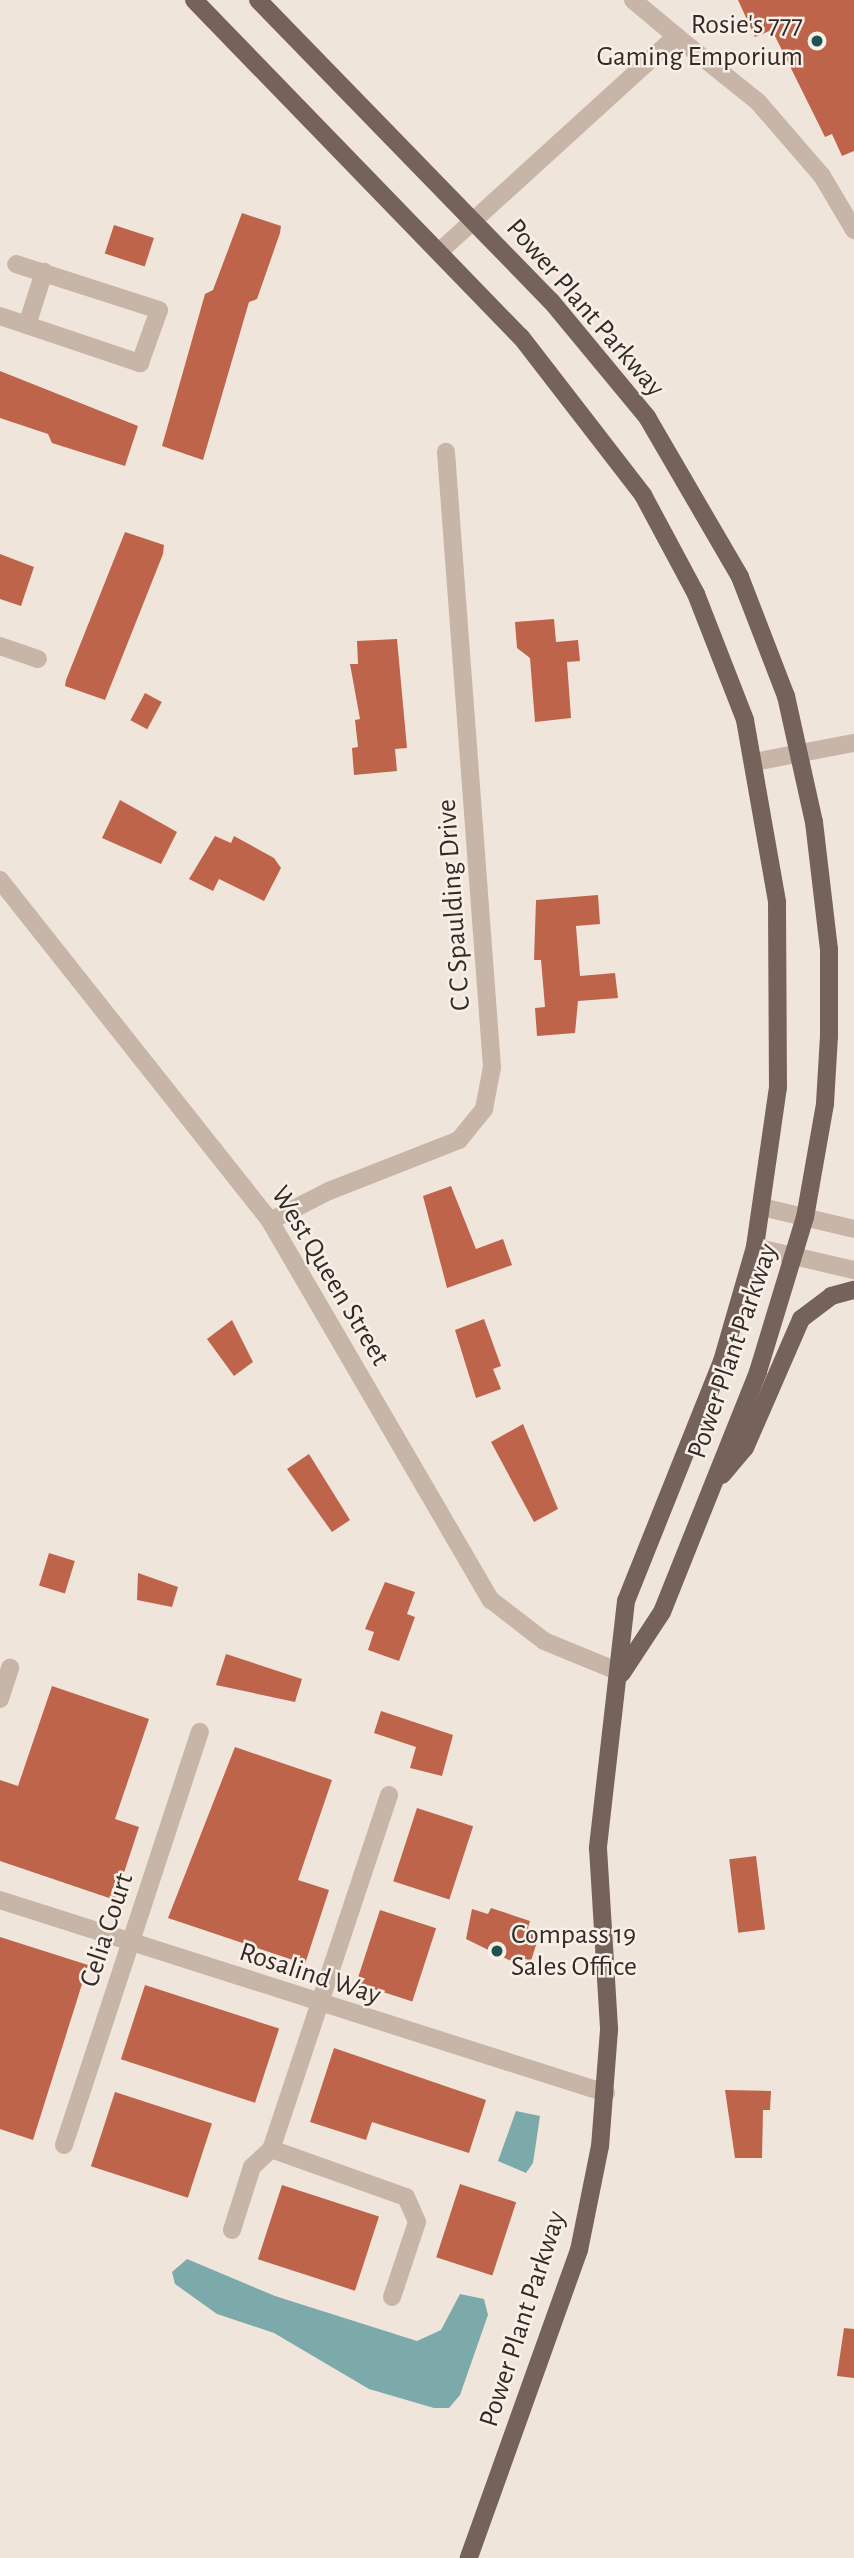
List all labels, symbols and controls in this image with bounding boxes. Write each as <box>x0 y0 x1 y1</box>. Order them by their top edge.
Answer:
place label: Rosie's 777 Gaming Emporium <box>596 8 803 74</box>
marker: Rosie's 777 Gaming Emporium <box>809 33 825 49</box>
street label: Power Plant Parkway <box>498 212 672 404</box>
street label: C C Spaulding Drive <box>430 798 478 1012</box>
street label: West Queen Street <box>263 1180 397 1372</box>
street label: Power Plant Parkway <box>680 1239 786 1463</box>
street label: Celia Court <box>73 1869 141 1991</box>
place label: Compass 19 Sales Office <box>511 1918 637 1984</box>
street label: Rosalind Way <box>235 1935 385 2013</box>
marker: Compass 19 Sales Office <box>489 1943 505 1959</box>
street label: Power Plant Parkway <box>472 2207 574 2431</box>

